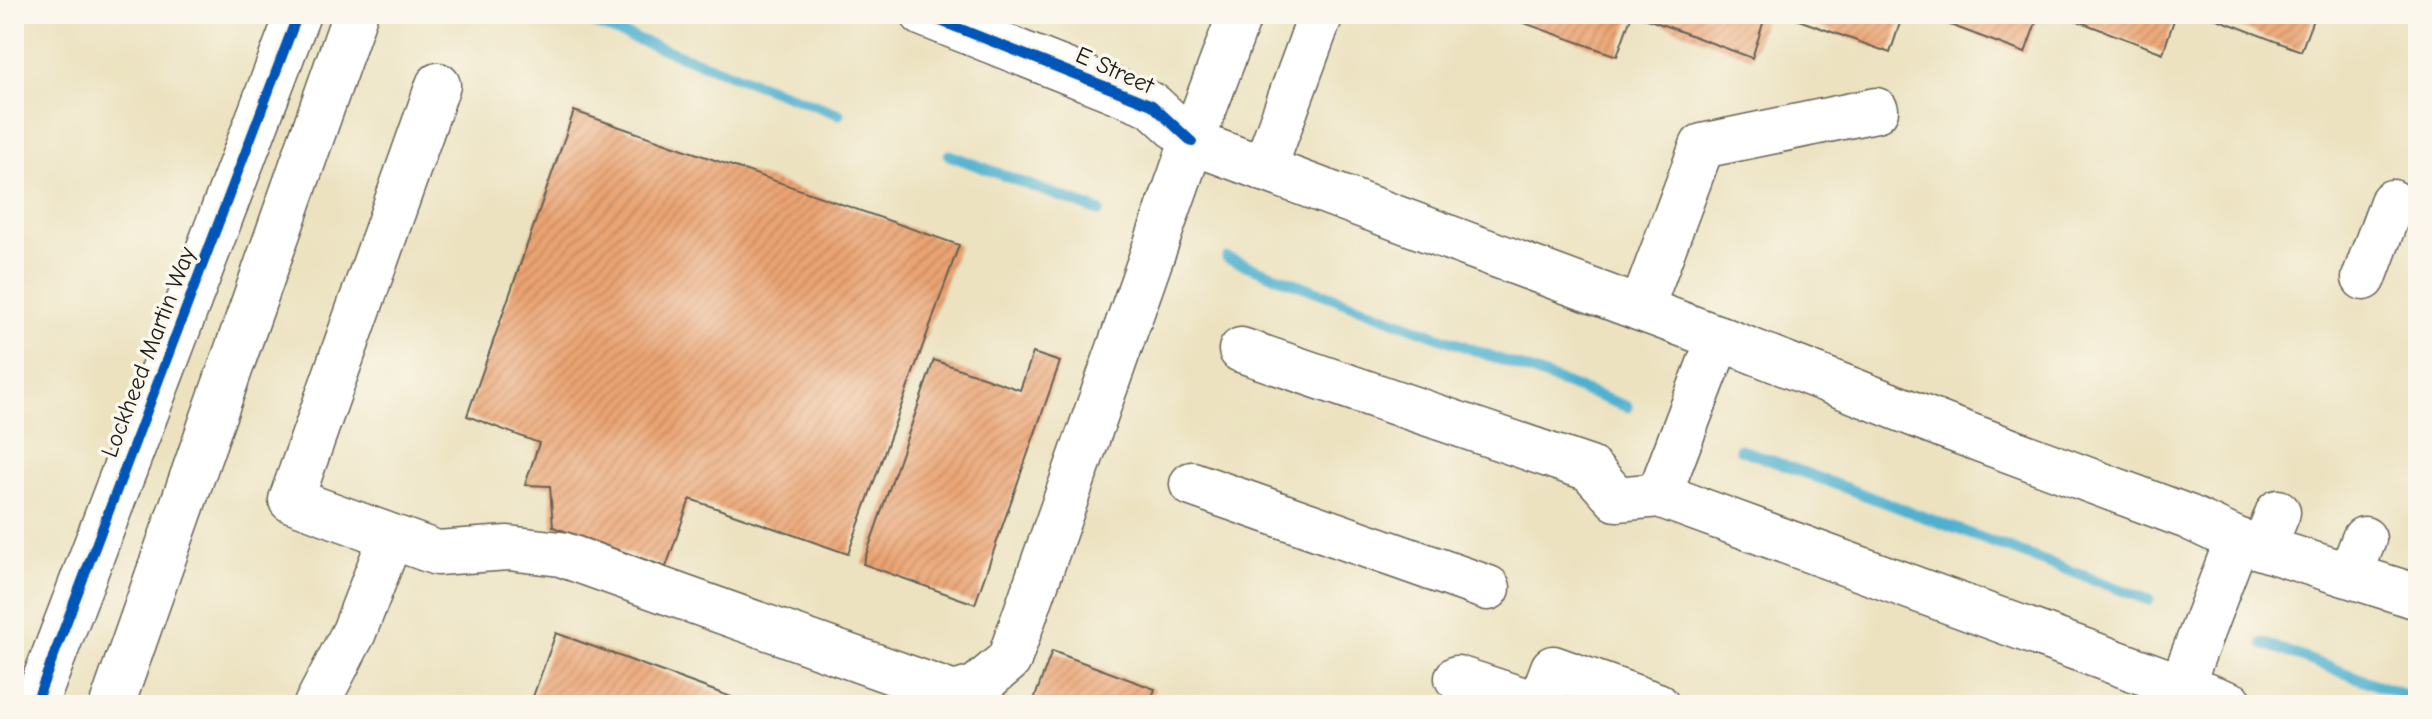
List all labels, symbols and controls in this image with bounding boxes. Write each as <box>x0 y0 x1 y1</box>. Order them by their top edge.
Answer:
street label: E Street <box>1072 40 1159 100</box>
street label: Lockheed Martin Way <box>95 243 201 461</box>

